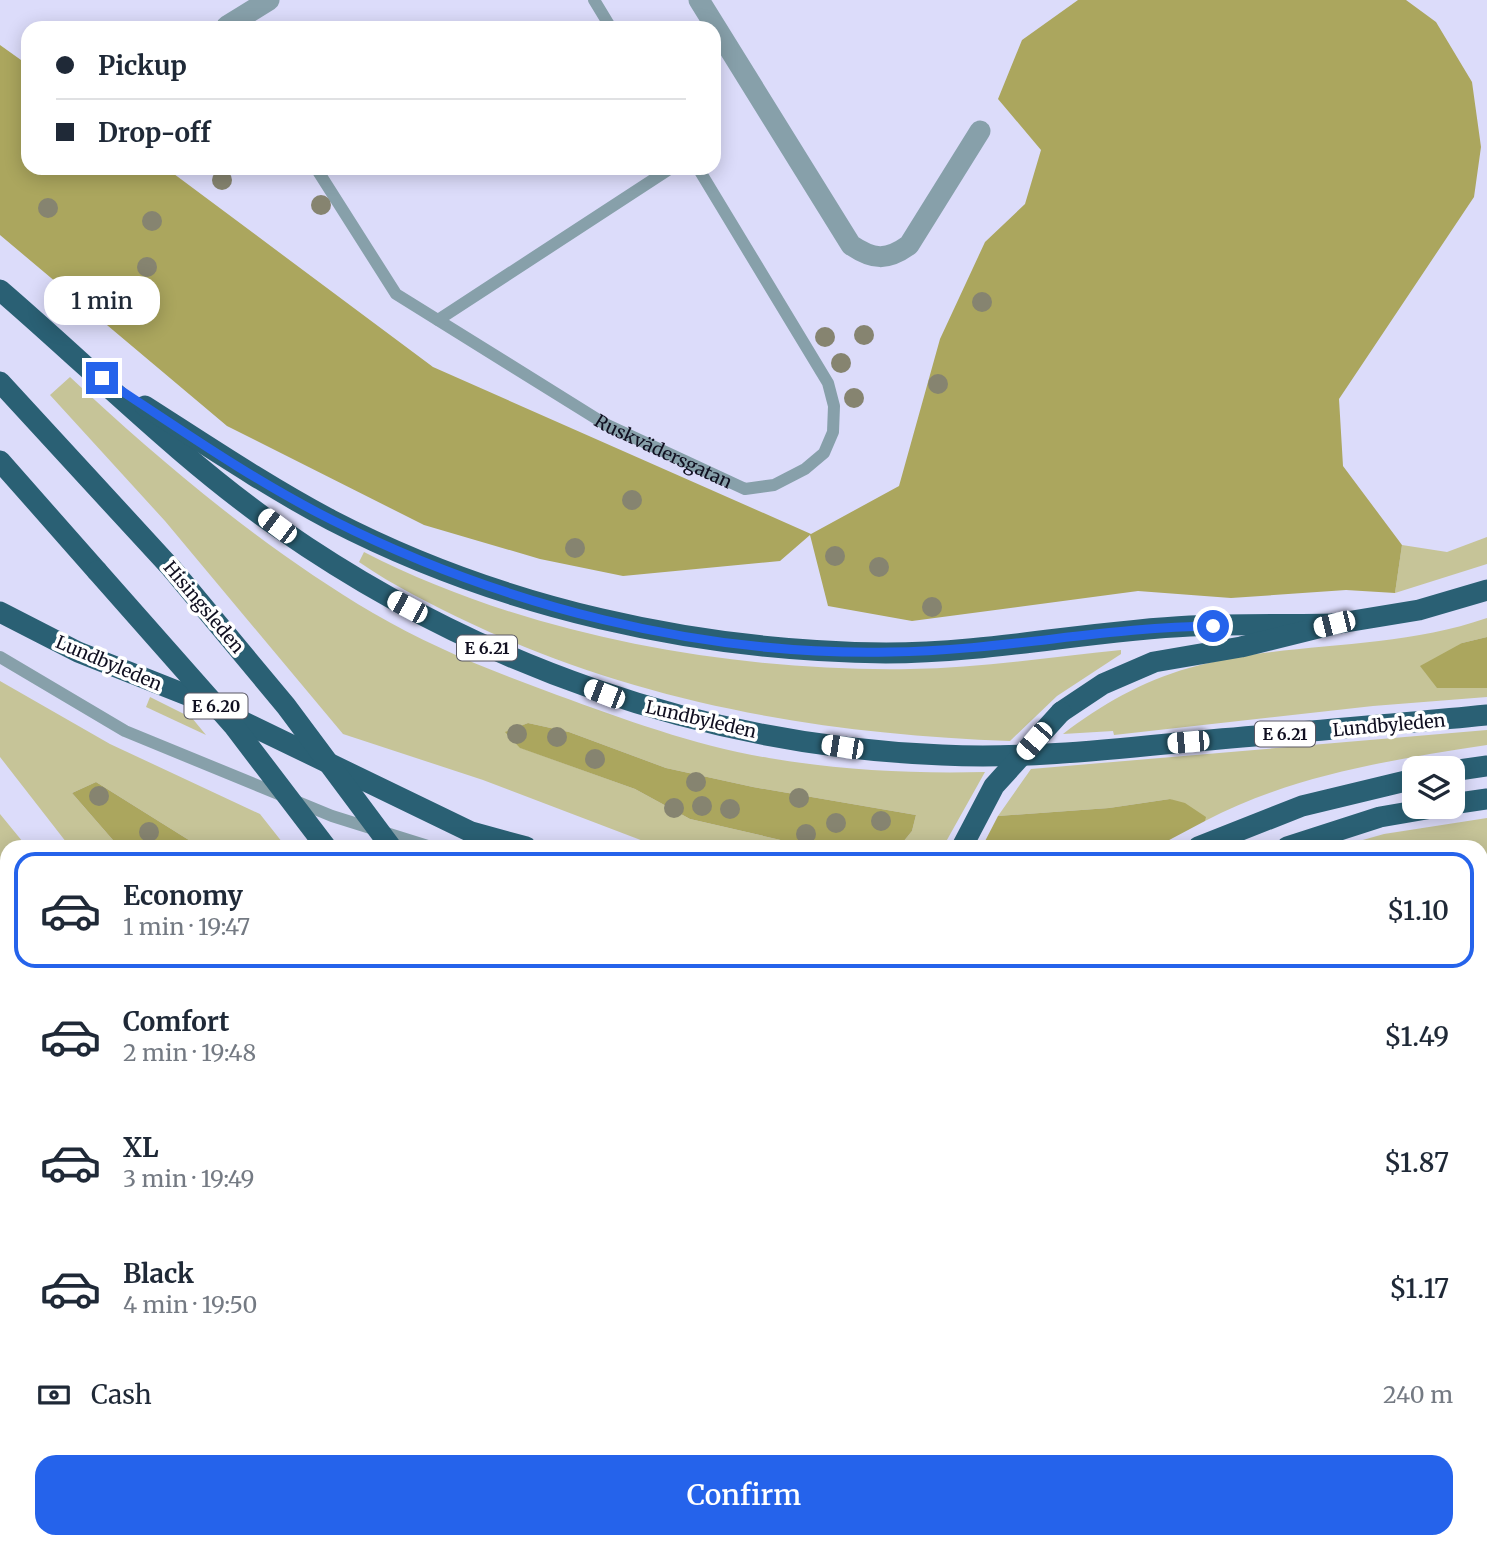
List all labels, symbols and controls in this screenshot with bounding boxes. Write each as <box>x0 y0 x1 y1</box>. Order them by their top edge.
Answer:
text: Pickup <box>98 49 187 82</box>
text: Drop-off <box>98 116 211 149</box>
callout: 1 min <box>44 276 160 326</box>
text: 1 min <box>71 286 133 315</box>
route end <box>86 362 118 394</box>
street label: Ruskvädersgatan <box>590 409 736 493</box>
car <box>254 505 301 547</box>
street label: Hisingsleden <box>159 556 249 658</box>
car <box>384 588 431 626</box>
car <box>1312 609 1357 639</box>
route start <box>1197 610 1229 642</box>
street label: Lundbyleden <box>52 630 166 696</box>
road number: E 6.21 <box>457 636 517 660</box>
car <box>581 677 628 711</box>
road number: E 6.20 <box>184 694 248 719</box>
street label: Lundbyleden <box>643 695 759 743</box>
street label: Lundbyleden <box>1332 709 1446 741</box>
car <box>1013 718 1056 764</box>
road number: E 6.21 <box>1255 722 1315 747</box>
car <box>1167 730 1210 754</box>
car <box>820 733 865 761</box>
map controls <box>1402 756 1465 819</box>
button: layers <box>1402 756 1465 819</box>
icon: car <box>39 879 102 942</box>
text: Economy <box>123 879 243 912</box>
text: $1.10 <box>1387 894 1449 927</box>
text: 1 min · 19:47 <box>123 912 250 941</box>
icon: car <box>39 1005 102 1068</box>
text: Comfort <box>123 1005 229 1038</box>
text: $1.49 <box>1384 1020 1449 1053</box>
text: 2 min · 19:48 <box>123 1038 256 1067</box>
icon: car <box>39 1131 102 1194</box>
text: XL <box>123 1131 159 1164</box>
text: $1.87 <box>1384 1146 1449 1179</box>
text: 3 min · 19:49 <box>123 1164 254 1193</box>
icon: car <box>39 1257 102 1320</box>
text: Black <box>123 1257 194 1290</box>
text: $1.17 <box>1389 1272 1449 1305</box>
text: 4 min · 19:50 <box>123 1290 257 1319</box>
icon: cash <box>35 1376 73 1414</box>
text: Cash <box>91 1378 152 1411</box>
text: 240 m <box>1383 1380 1453 1409</box>
button: Confirm <box>35 1455 1453 1535</box>

